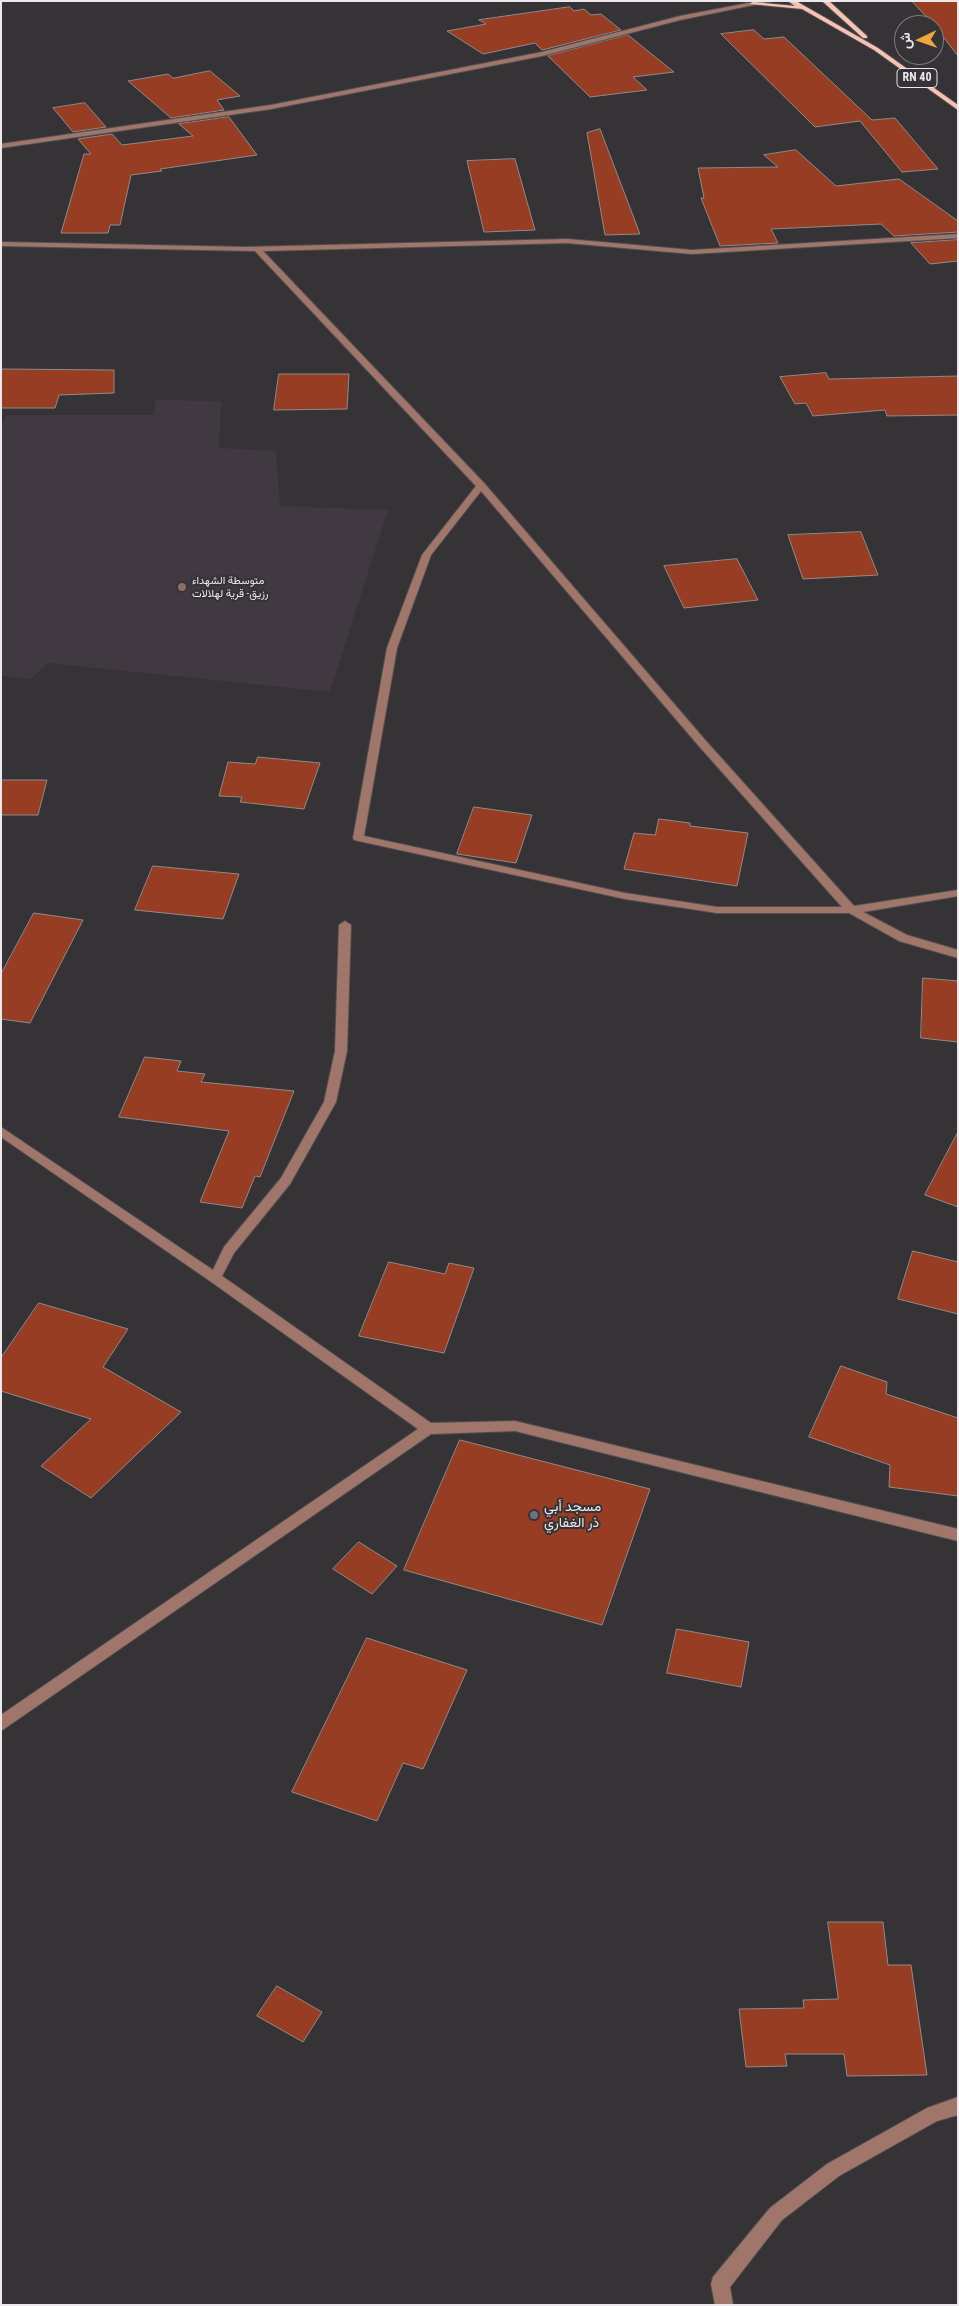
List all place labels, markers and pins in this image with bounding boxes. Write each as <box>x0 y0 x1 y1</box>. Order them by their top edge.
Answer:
place label: متوسطة الشهداء رزيق- قرية لهلالات <box>192 574 269 600</box>
marker: متوسطة الشهداء رزيق- قرية لهلالات <box>176 581 188 593</box>
place label: مسجد أبي ذر الغفاري <box>544 1499 601 1531</box>
marker: مسجد أبي ذر الغفاري <box>528 1509 540 1521</box>

